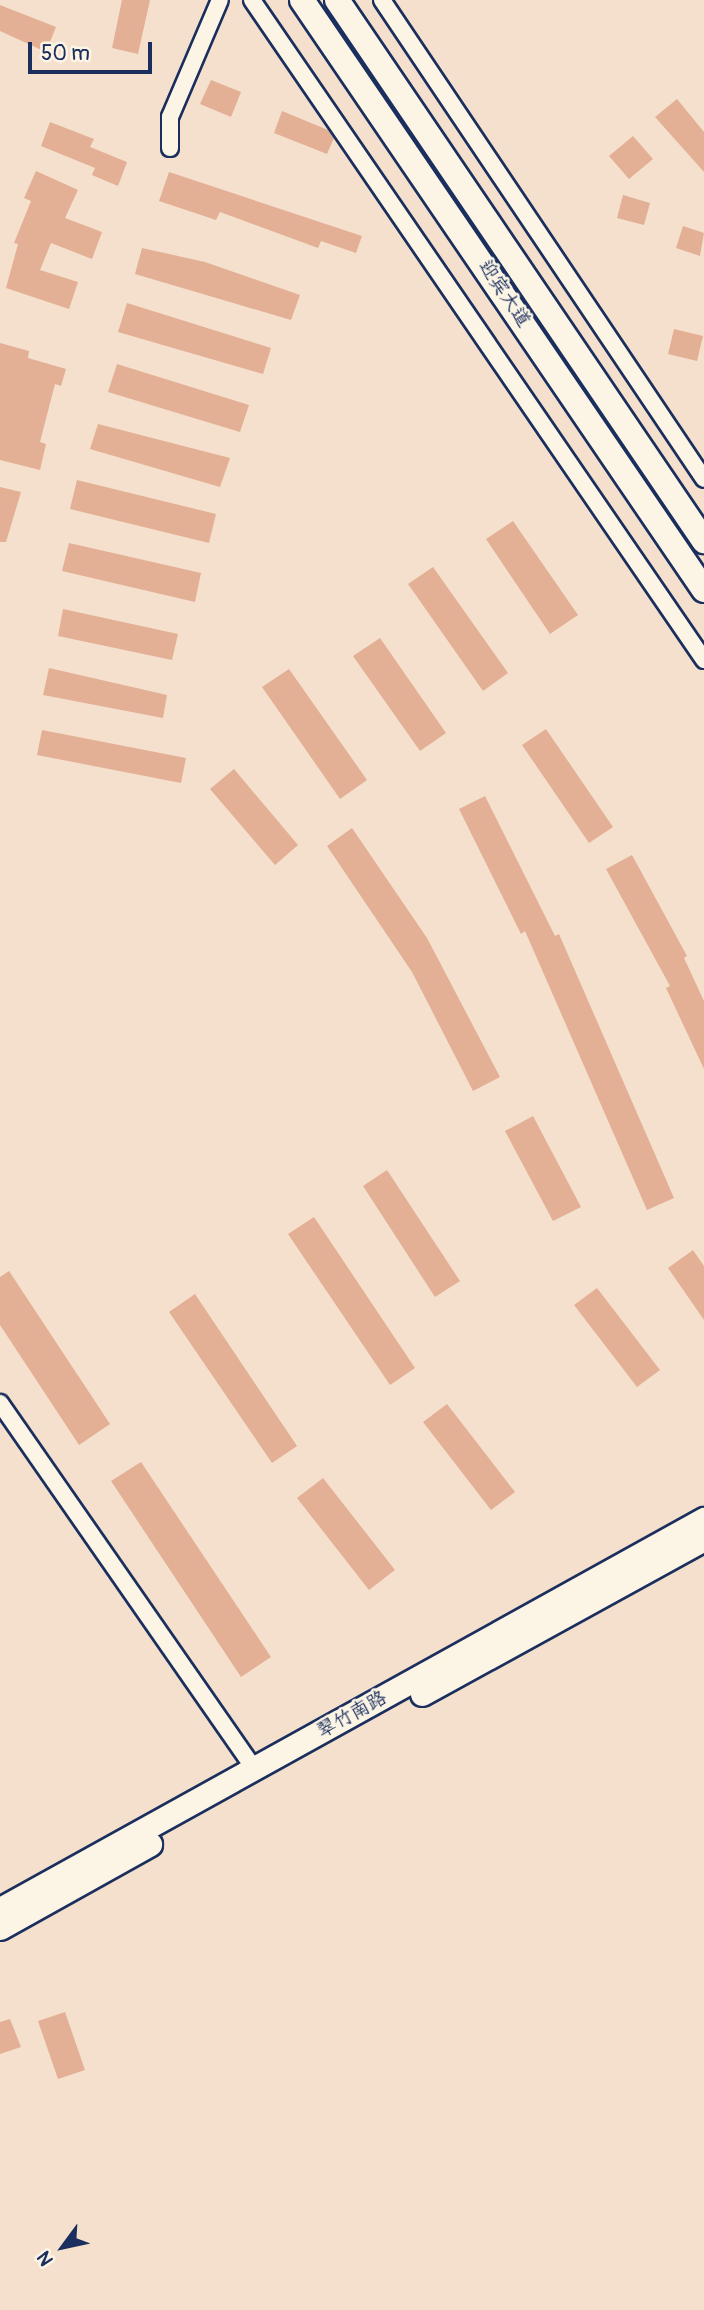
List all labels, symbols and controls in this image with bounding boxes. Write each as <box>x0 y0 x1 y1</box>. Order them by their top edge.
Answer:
scale bar <box>32 28 156 72</box>
text: 50 m <box>41 40 90 67</box>
street label: 迎宾大道 <box>473 256 535 332</box>
street label: 翠竹南路 <box>313 1687 391 1743</box>
north arrow <box>28 2212 98 2282</box>
text: N <box>32 2247 59 2270</box>

